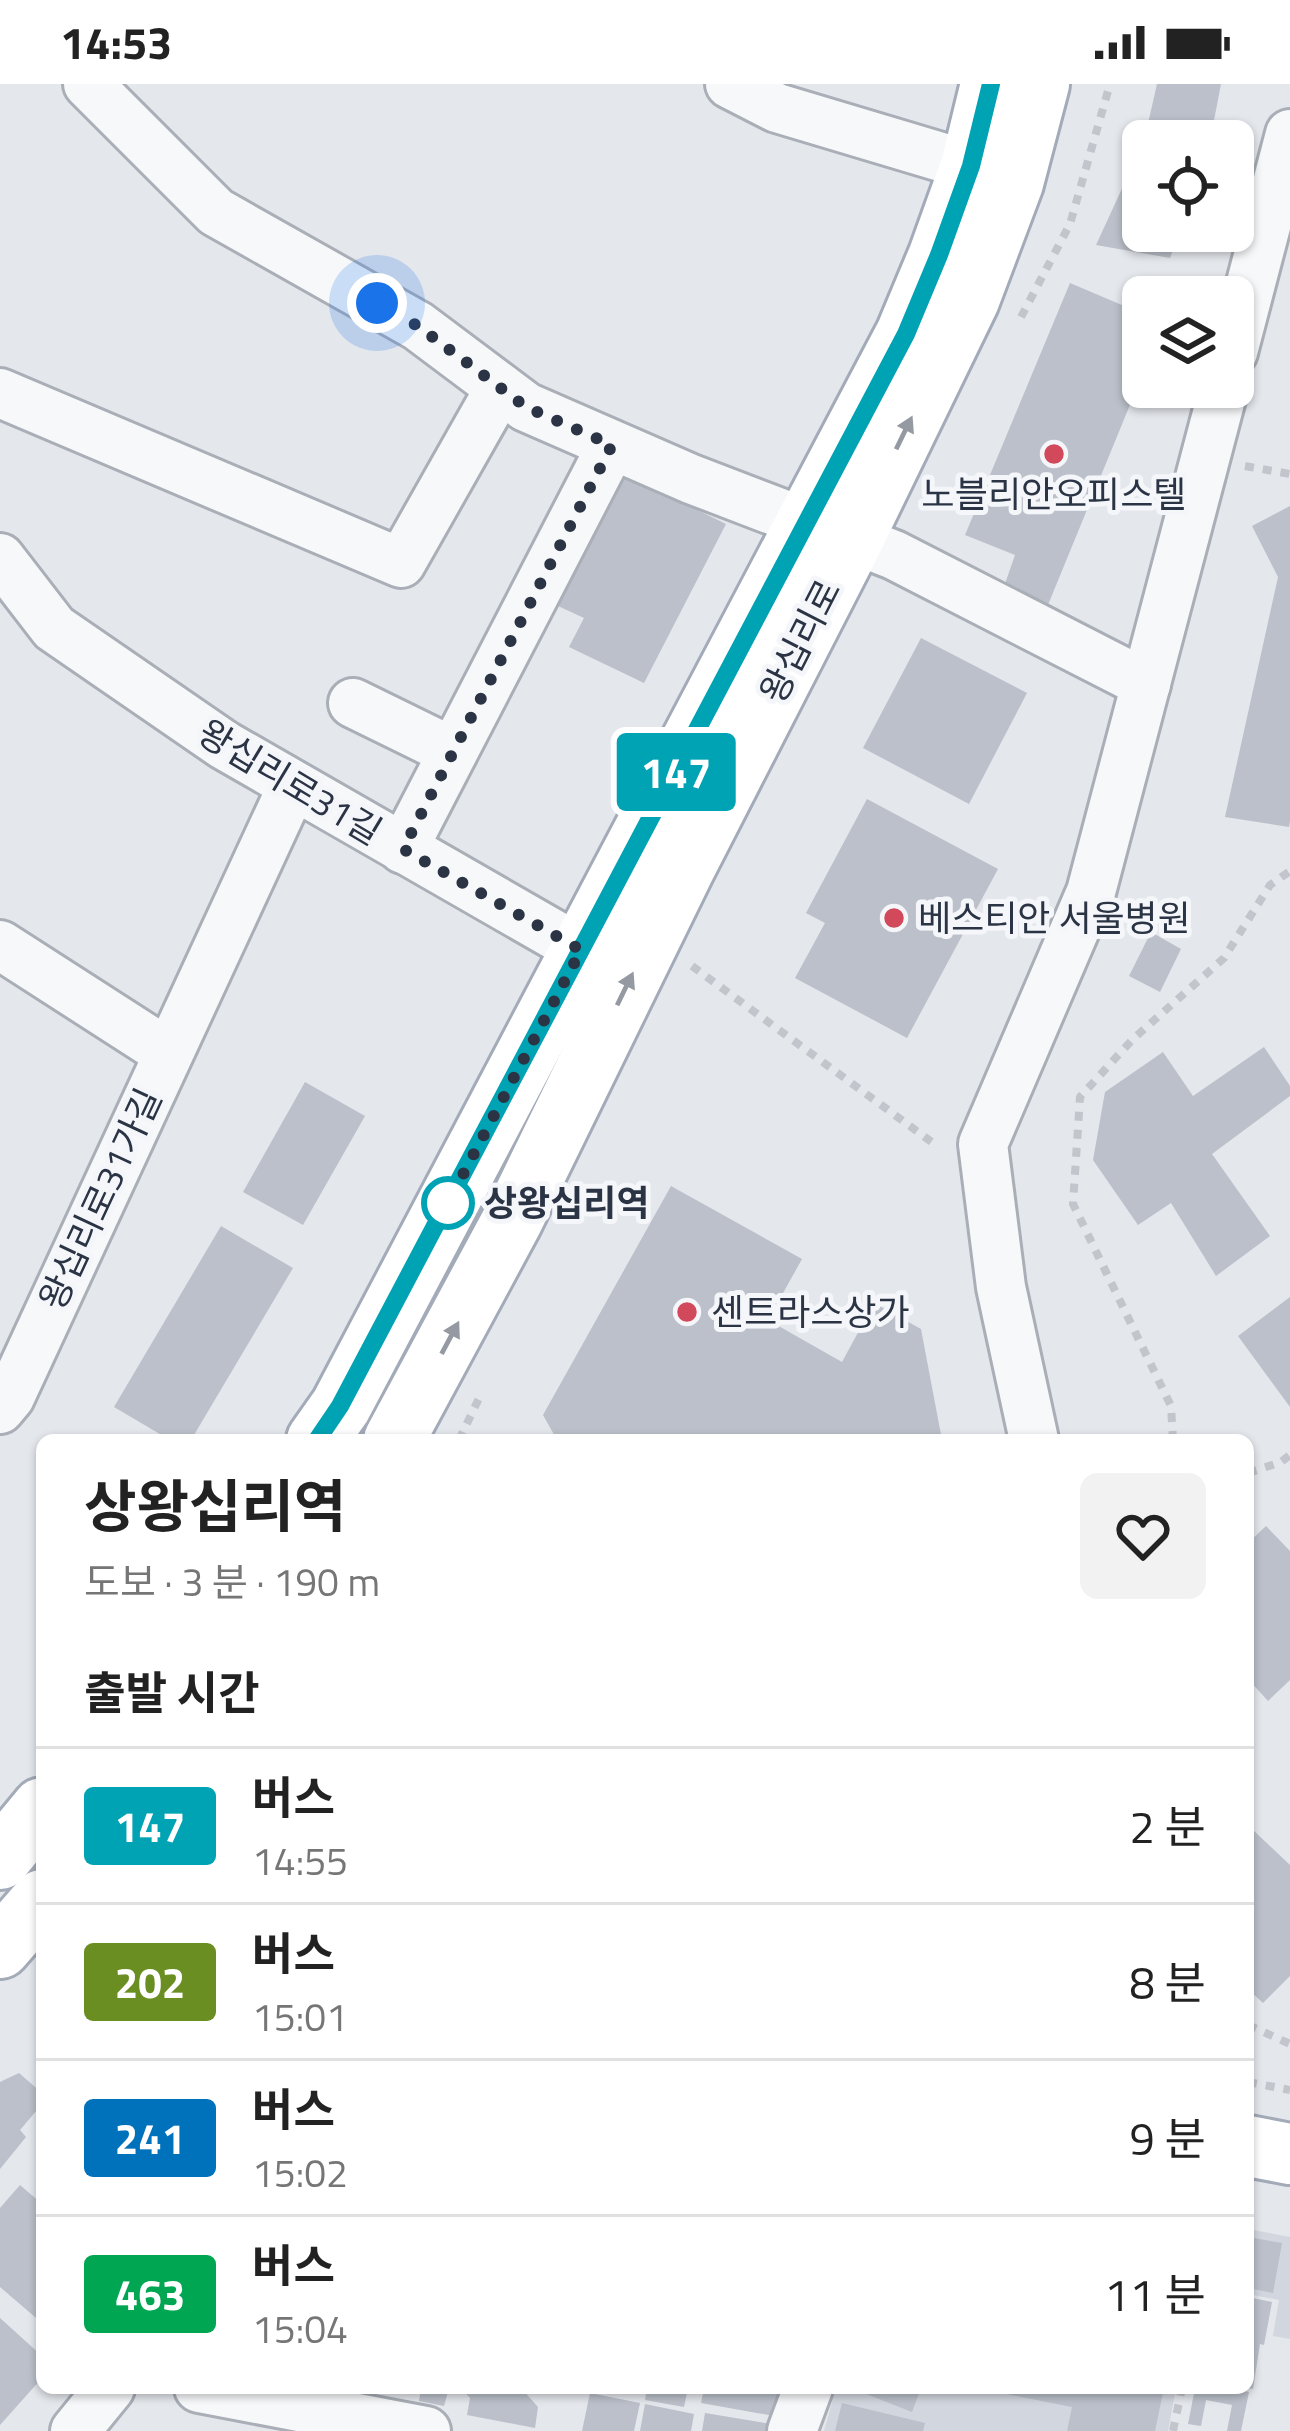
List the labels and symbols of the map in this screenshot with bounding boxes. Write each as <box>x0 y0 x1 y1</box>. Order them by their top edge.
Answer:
your location <box>347 273 407 333</box>
one-way arrow <box>894 415 914 450</box>
marker: 노블리안오피스텔 <box>1041 441 1067 467</box>
place label: 노블리안오피스텔 <box>922 466 1186 521</box>
street label: 왕십리로 <box>745 569 854 712</box>
street label: 왕십리로31길 <box>188 705 393 858</box>
line badge: 147 <box>607 733 745 811</box>
place label: 베스티안 서울병원 <box>918 890 1191 945</box>
marker: 베스티안 서울병원 <box>881 905 907 931</box>
one-way arrow <box>615 971 635 1006</box>
street label: 왕십리로31가길 <box>24 1079 175 1319</box>
place label: 상왕십리역 <box>484 1175 650 1230</box>
marker: 상왕십리역 <box>423 1178 473 1228</box>
place label: 센트라스상가 <box>711 1284 910 1339</box>
marker: 센트라스상가 <box>674 1299 700 1325</box>
one-way arrow <box>439 1320 460 1355</box>

